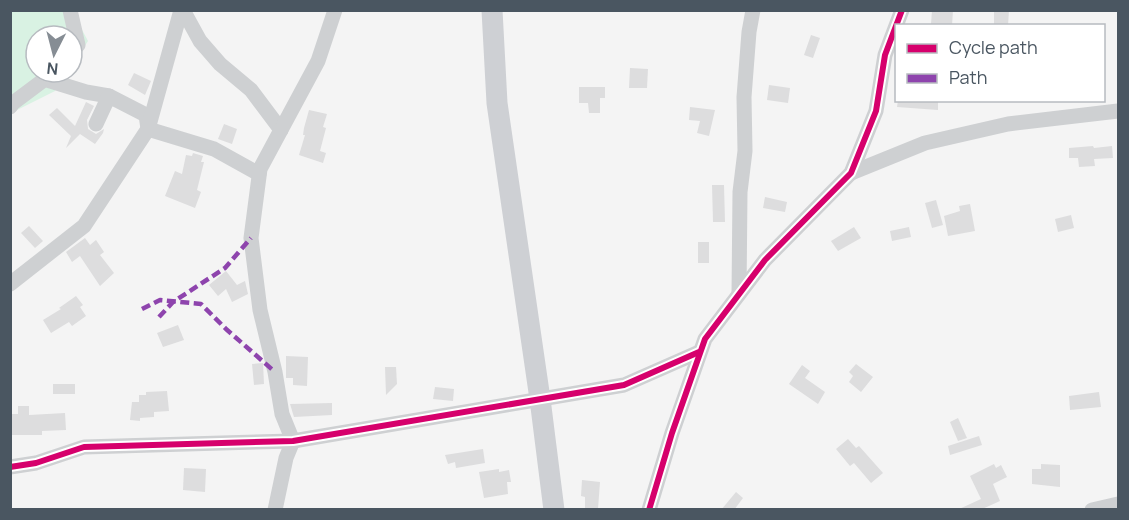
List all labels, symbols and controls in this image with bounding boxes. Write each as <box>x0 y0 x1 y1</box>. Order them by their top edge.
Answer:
north arrow <box>24 24 84 84</box>
legend <box>895 24 1105 102</box>
text: Cycle path <box>949 35 1038 59</box>
text: N <box>46 57 59 80</box>
text: Path <box>949 65 987 89</box>

